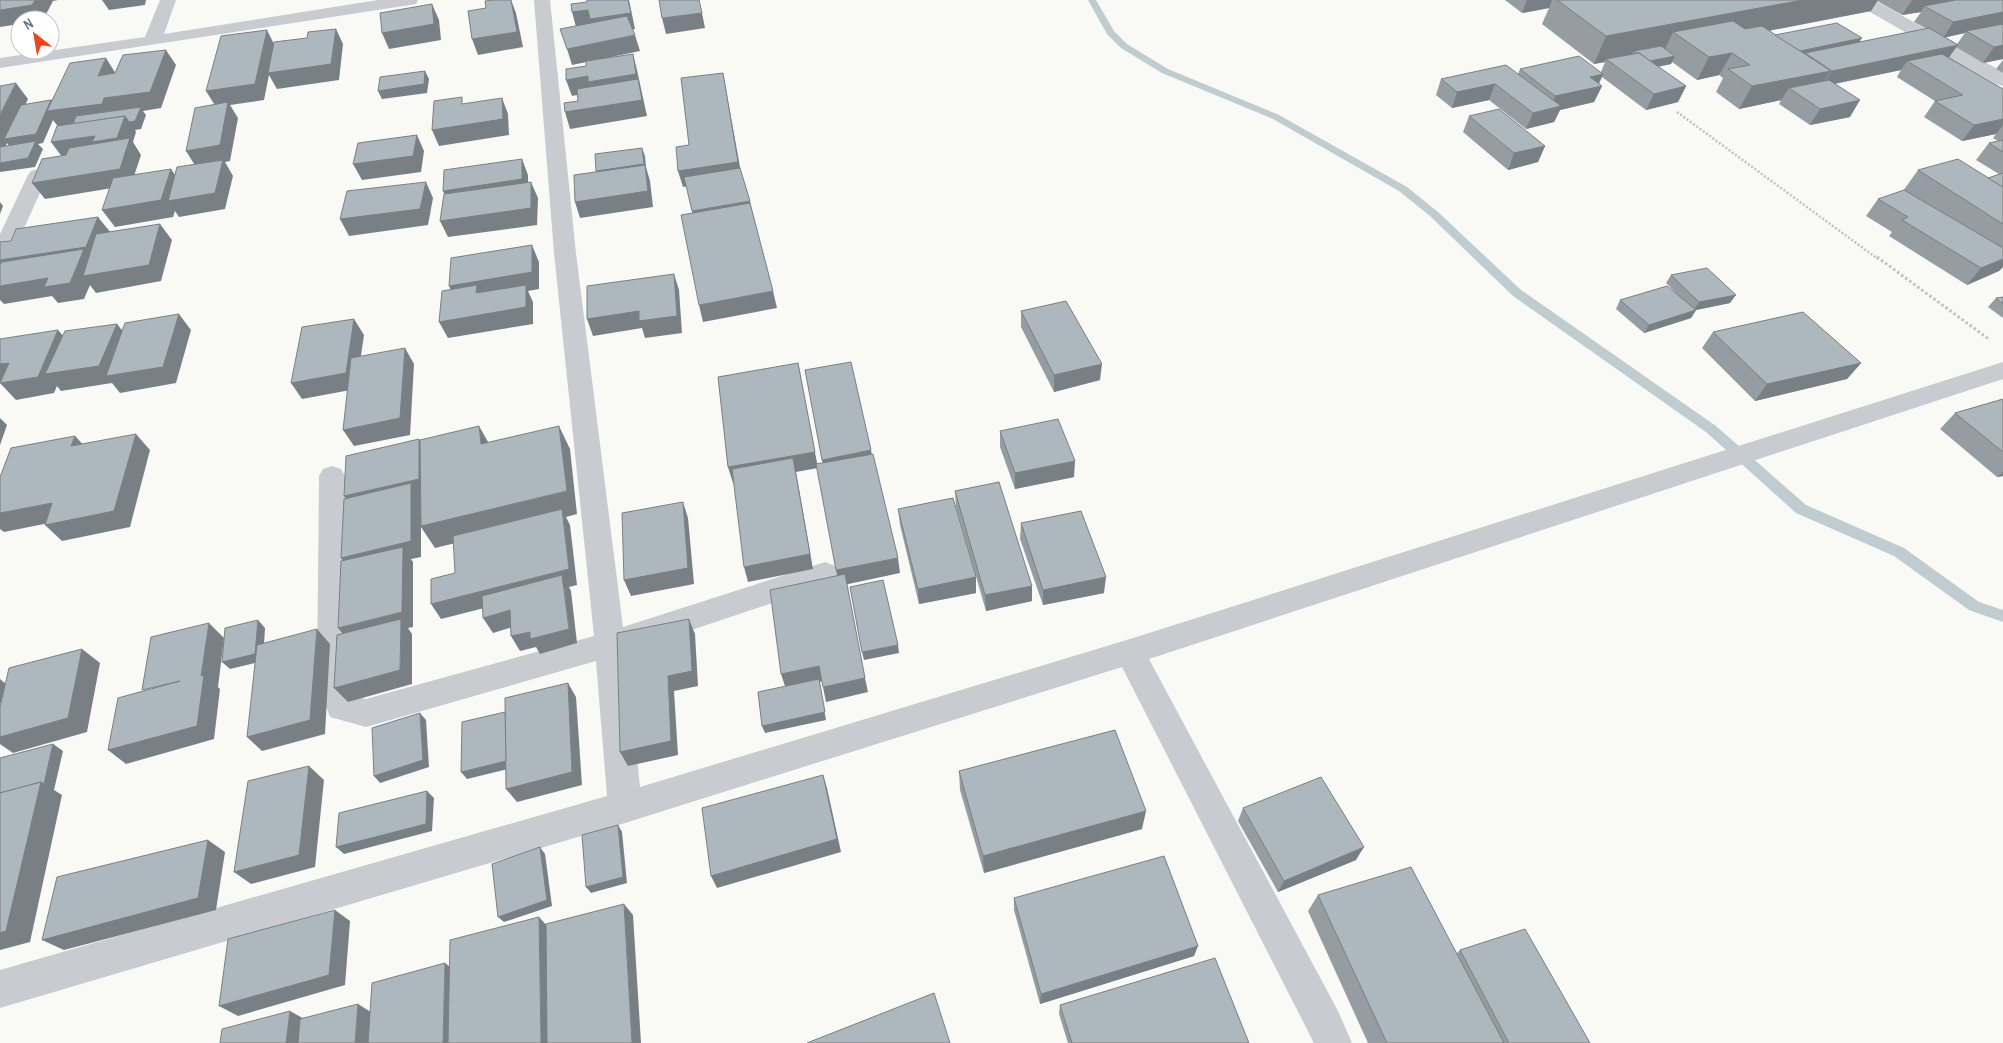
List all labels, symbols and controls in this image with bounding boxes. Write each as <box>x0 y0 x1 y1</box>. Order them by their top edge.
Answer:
north arrow <box>10 10 60 60</box>
text: N <box>20 14 36 34</box>

